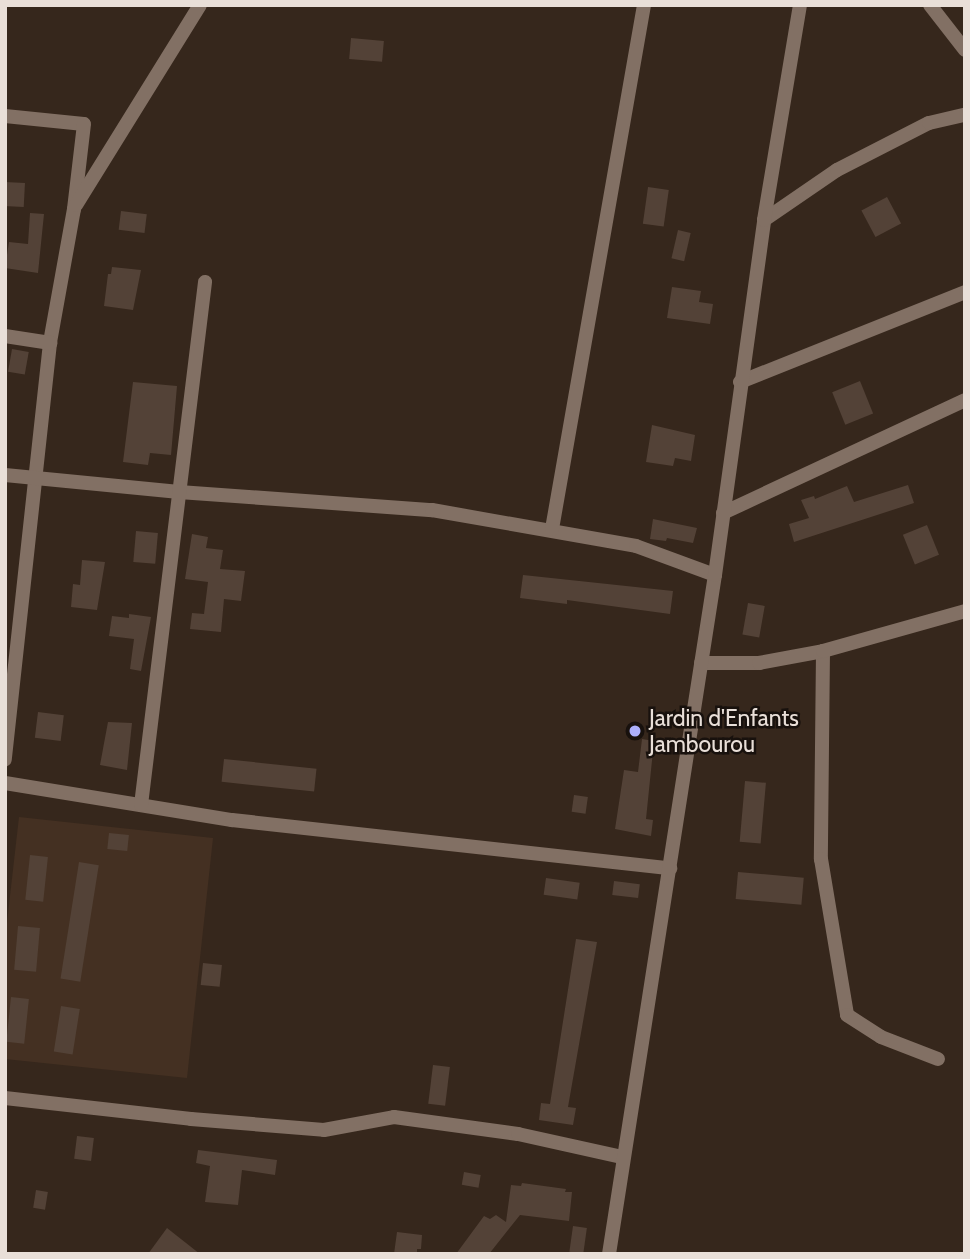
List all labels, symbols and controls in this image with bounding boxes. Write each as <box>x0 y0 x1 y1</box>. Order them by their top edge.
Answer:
place label: Jardin d'Enfants Jambourou <box>649 704 799 758</box>
marker: Jardin d'Enfants Jambourou <box>627 723 643 739</box>

